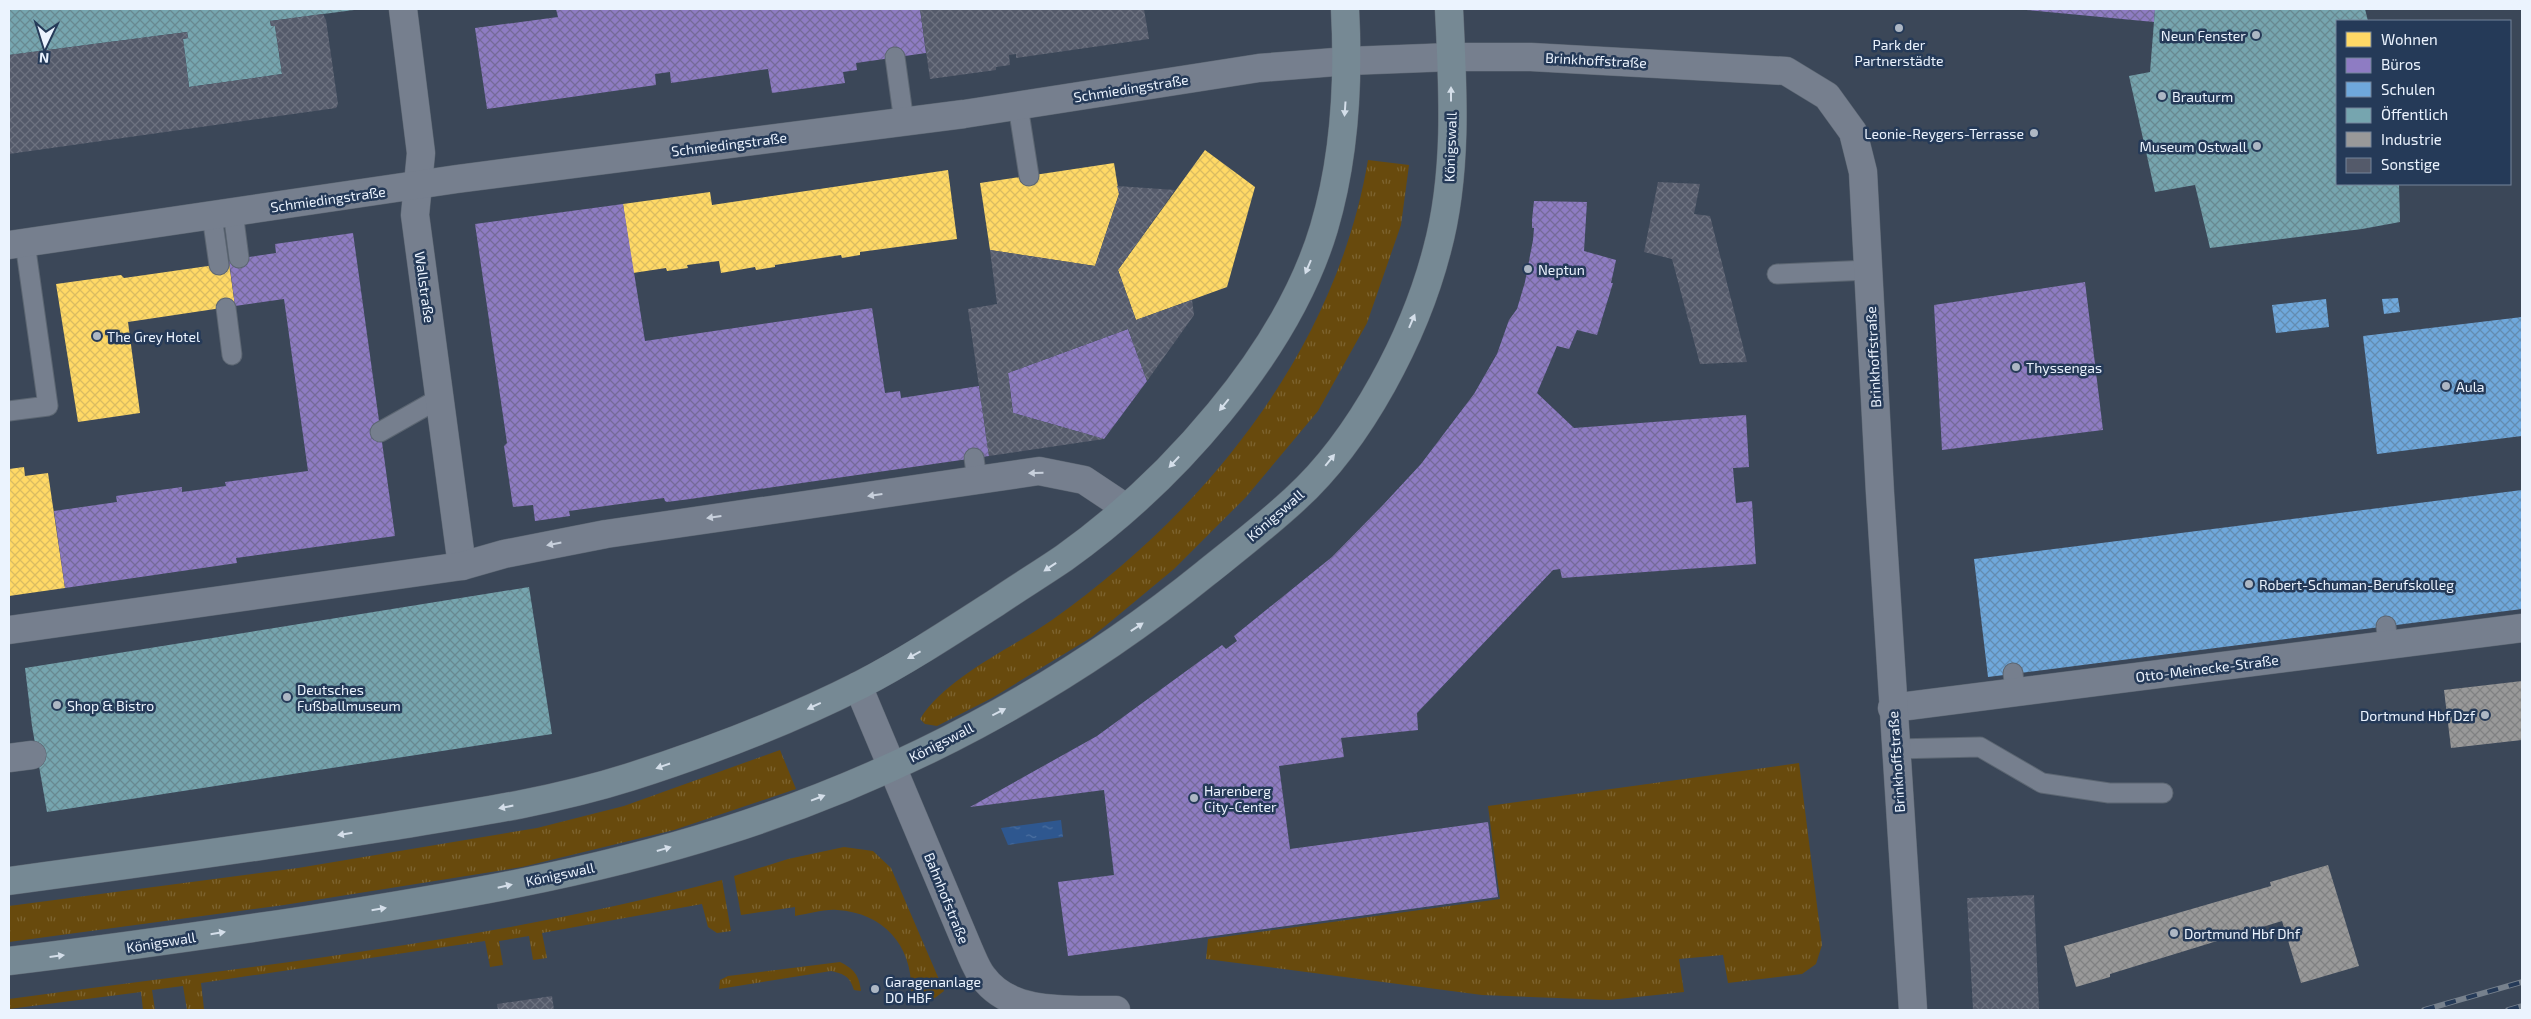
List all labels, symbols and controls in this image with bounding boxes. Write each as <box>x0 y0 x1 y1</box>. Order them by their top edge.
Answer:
north arrow <box>20 20 70 70</box>
legend <box>2336 20 2511 185</box>
marker: Park der Partnerstädte <box>1893 22 1905 34</box>
place label: Neun Fenster <box>2161 27 2246 44</box>
marker: Neun Fenster <box>2250 29 2262 41</box>
text: Wohnen <box>2381 30 2438 48</box>
place label: Park der Partnerstädte <box>1854 36 1944 69</box>
street label: Brinkhoffstraße <box>1545 49 1647 71</box>
text: N <box>38 50 50 67</box>
text: Büros <box>2381 55 2421 73</box>
street label: Schmiedingstraße <box>1072 71 1190 105</box>
text: Schulen <box>2381 80 2435 98</box>
one-way arrow <box>1447 86 1455 102</box>
place label: Brauturm <box>2172 88 2233 105</box>
marker: Brauturm <box>2156 90 2168 102</box>
one-way arrow <box>1340 102 1348 118</box>
text: Öffentlich <box>2381 105 2448 123</box>
street label: Königswall <box>1440 111 1460 182</box>
place label: Leonie-Reygers-Terrasse <box>1864 125 2024 142</box>
marker: Leonie-Reygers-Terrasse <box>2028 127 2040 139</box>
street label: Schmiedingstraße <box>670 128 788 160</box>
text: Industrie <box>2381 130 2442 148</box>
place label: Museum Ostwall <box>2139 138 2248 155</box>
marker: Museum Ostwall <box>2251 140 2263 152</box>
text: Sonstige <box>2381 155 2440 173</box>
street label: Schmiedingstraße <box>269 182 387 216</box>
street label: Wallstraße <box>412 250 438 324</box>
one-way arrow <box>1304 260 1312 274</box>
place label: Neptun <box>1538 261 1585 278</box>
marker: Neptun <box>1522 263 1534 275</box>
street label: Brinkhoffstraße <box>1862 306 1884 408</box>
one-way arrow <box>1408 313 1416 328</box>
place label: The Grey Hotel <box>107 328 201 345</box>
marker: The Grey Hotel <box>91 330 103 342</box>
place label: Thyssengas <box>2026 359 2102 376</box>
marker: Thyssengas <box>2010 361 2022 373</box>
place label: Aula <box>2456 378 2485 395</box>
marker: Aula <box>2440 380 2452 392</box>
one-way arrow <box>1219 398 1230 411</box>
one-way arrow <box>1324 454 1335 467</box>
one-way arrow <box>1168 455 1180 467</box>
one-way arrow <box>1028 469 1044 477</box>
street label: Königswall <box>1243 485 1308 544</box>
one-way arrow <box>867 491 883 499</box>
one-way arrow <box>706 513 722 521</box>
one-way arrow <box>546 540 562 548</box>
one-way arrow <box>1043 562 1057 572</box>
place label: Robert-Schuman-Berufskolleg <box>2259 576 2454 593</box>
marker: Robert-Schuman-Berufskolleg <box>2243 578 2255 590</box>
one-way arrow <box>1130 622 1144 631</box>
one-way arrow <box>907 651 921 660</box>
street label: Otto-Meinecke-Straße <box>2135 651 2279 685</box>
place label: Deutsches Fußballmuseum <box>297 681 401 714</box>
marker: Deutsches Fußballmuseum <box>281 691 293 703</box>
place label: Shop & Bistro <box>67 697 154 714</box>
marker: Shop & Bistro <box>51 699 63 711</box>
one-way arrow <box>807 703 821 711</box>
place label: Dortmund Hbf Dzf <box>2360 707 2476 724</box>
one-way arrow <box>992 708 1006 716</box>
marker: Dortmund Hbf Dzf <box>2479 709 2491 721</box>
street label: Brinkhoffstraße <box>1884 711 1908 813</box>
street label: Königswall <box>906 718 977 765</box>
one-way arrow <box>655 763 670 770</box>
place label: Harenberg City-Center <box>1204 782 1277 815</box>
marker: Harenberg City-Center <box>1188 792 1200 804</box>
one-way arrow <box>811 794 826 802</box>
one-way arrow <box>498 803 513 811</box>
one-way arrow <box>337 830 353 838</box>
one-way arrow <box>656 845 671 853</box>
street label: Bahnhofstraße <box>921 850 973 946</box>
street label: Königswall <box>524 858 597 890</box>
one-way arrow <box>498 882 513 890</box>
one-way arrow <box>371 904 387 912</box>
place label: Dortmund Hbf Dhf <box>2184 925 2301 942</box>
marker: Dortmund Hbf Dhf <box>2168 927 2180 939</box>
street label: Königswall <box>125 928 198 956</box>
one-way arrow <box>210 929 226 937</box>
one-way arrow <box>49 951 65 959</box>
place label: Garagenanlage DO HBF <box>885 973 981 1006</box>
marker: Garagenanlage DO HBF <box>869 983 881 995</box>

